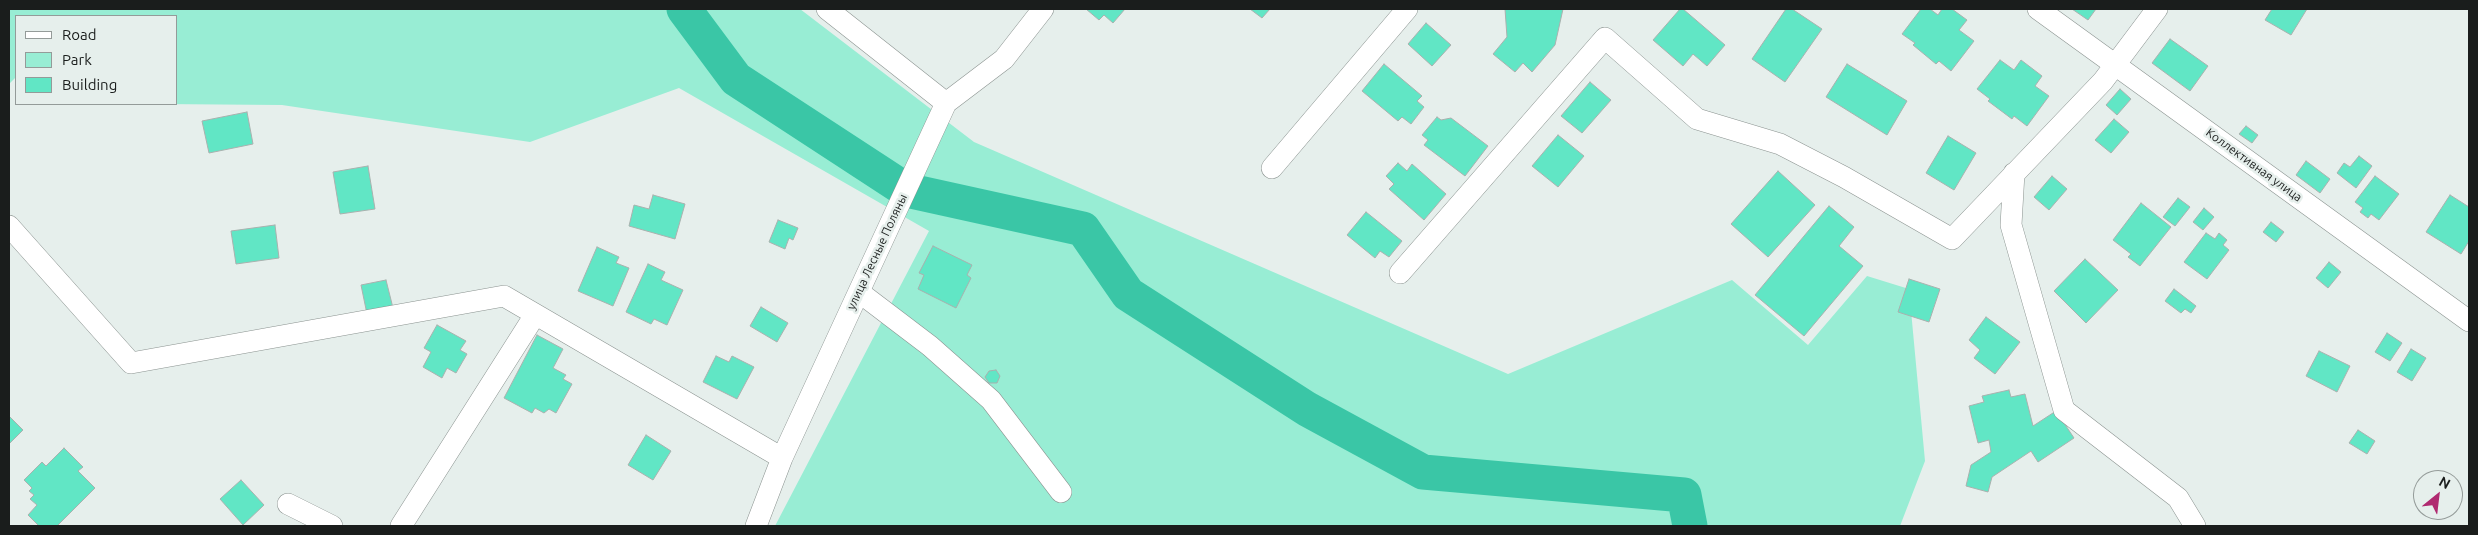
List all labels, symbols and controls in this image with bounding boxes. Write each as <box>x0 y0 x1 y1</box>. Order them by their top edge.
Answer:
legend <box>15 15 178 105</box>
text: Road <box>62 26 97 43</box>
text: Park <box>62 51 92 68</box>
text: Building <box>62 76 117 93</box>
street label: Коллективная улица <box>2203 125 2305 205</box>
street label: улица Лесные Поляны <box>844 192 910 312</box>
north arrow <box>2413 470 2463 520</box>
text: N <box>2436 473 2453 492</box>

